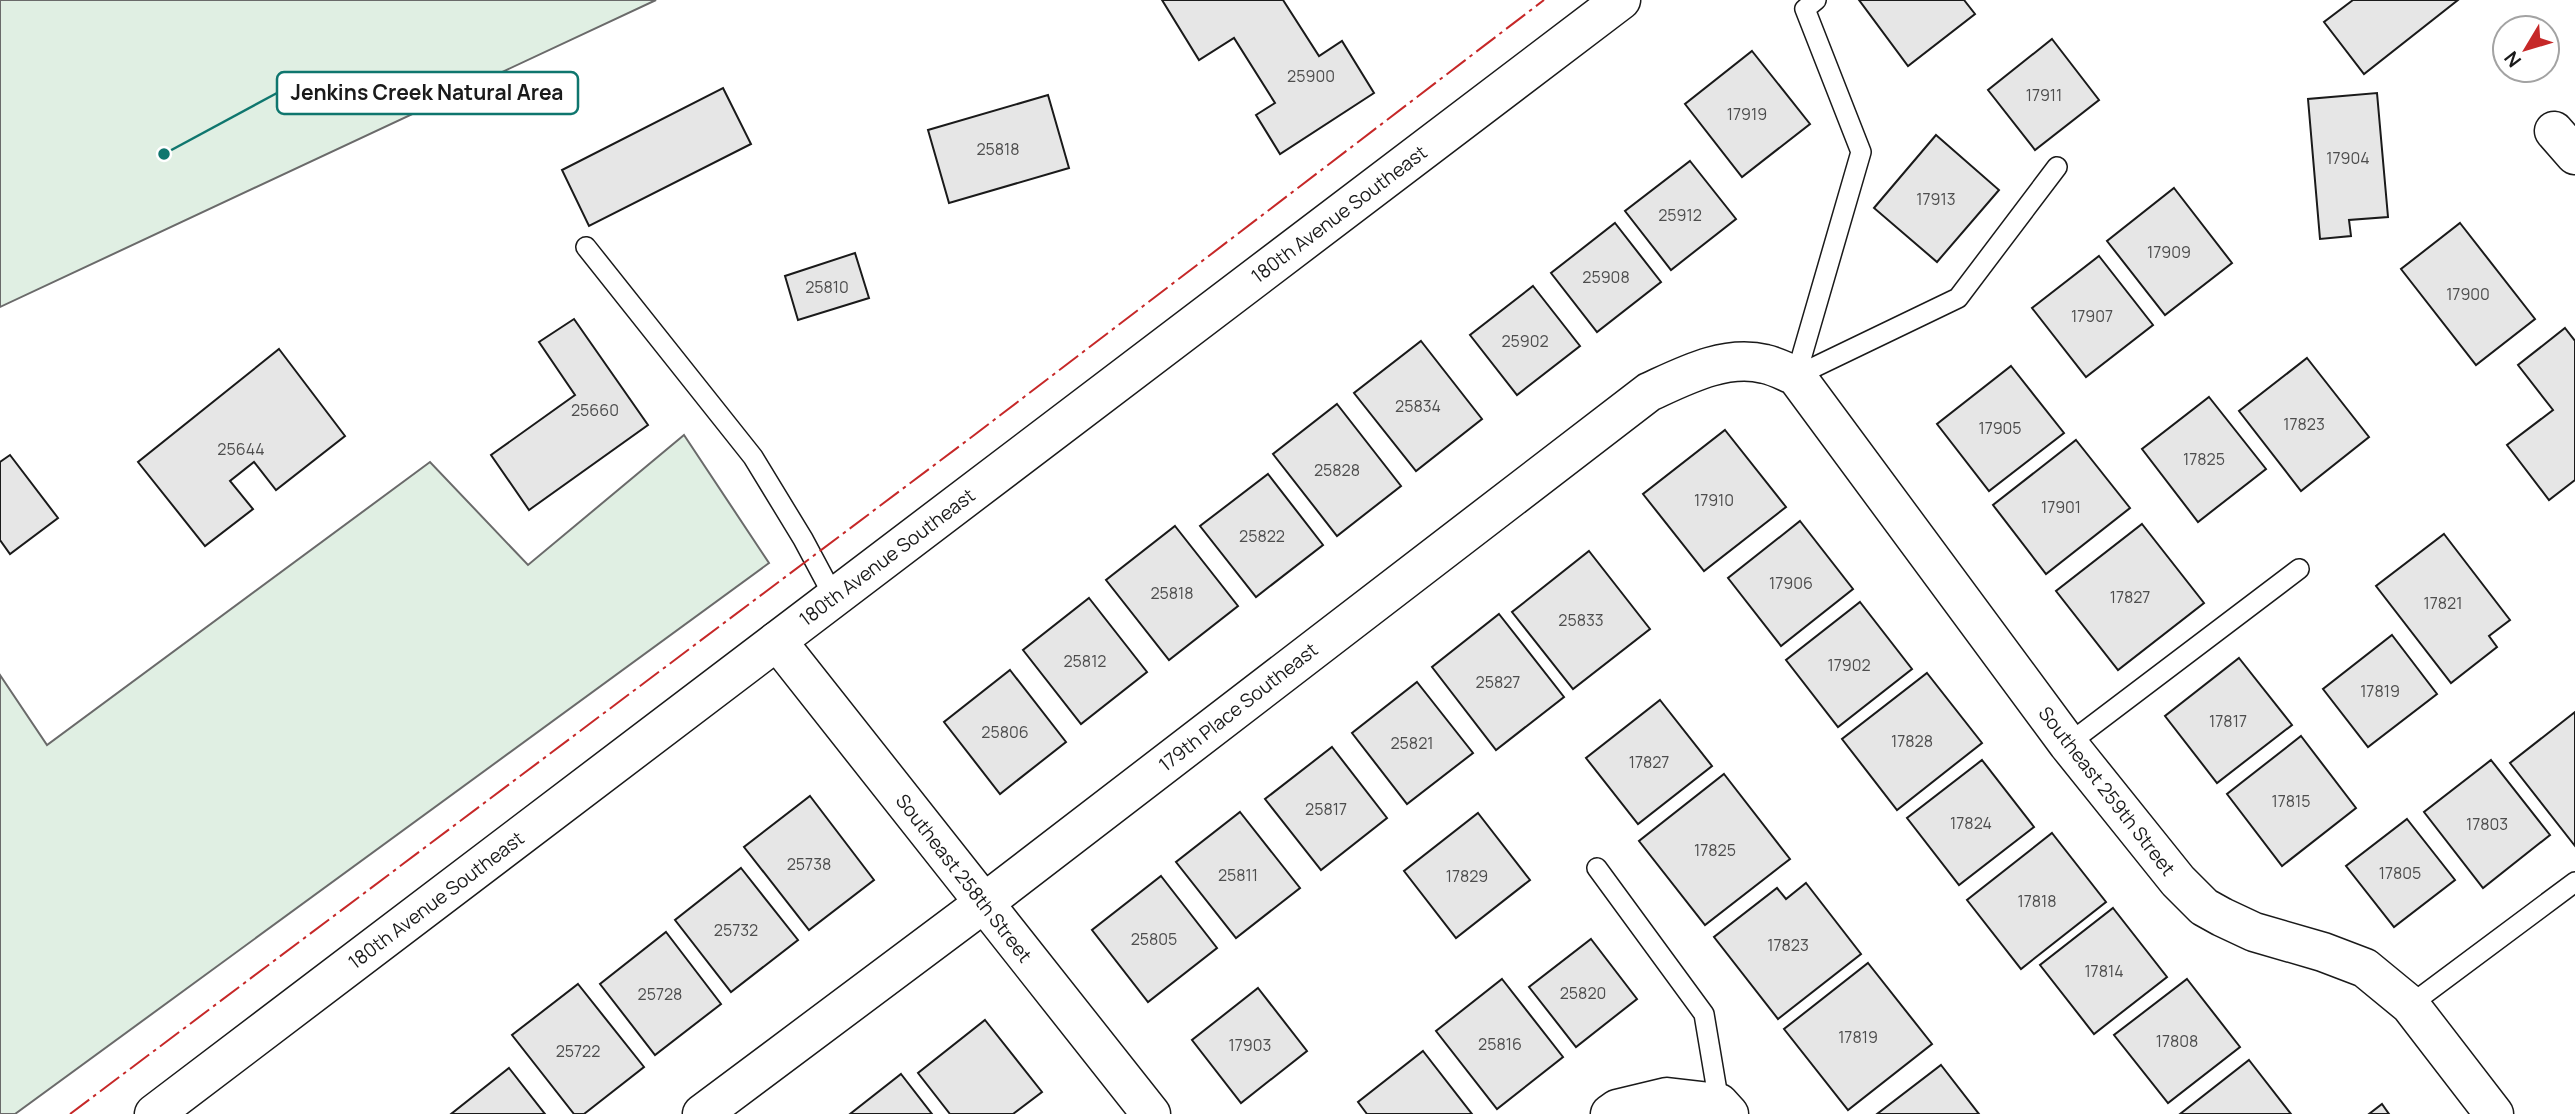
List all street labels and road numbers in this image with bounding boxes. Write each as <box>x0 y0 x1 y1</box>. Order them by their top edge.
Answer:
street label: 180th Avenue Southeast <box>1246 139 1432 289</box>
street label: 180th Avenue Southeast <box>794 482 980 632</box>
street label: 179th Place Southeast <box>1153 637 1323 777</box>
street label: Southeast 259th Street <box>2033 701 2181 881</box>
street label: Southeast 258th Street <box>890 788 1038 968</box>
street label: 180th Avenue Southeast <box>343 825 529 975</box>

